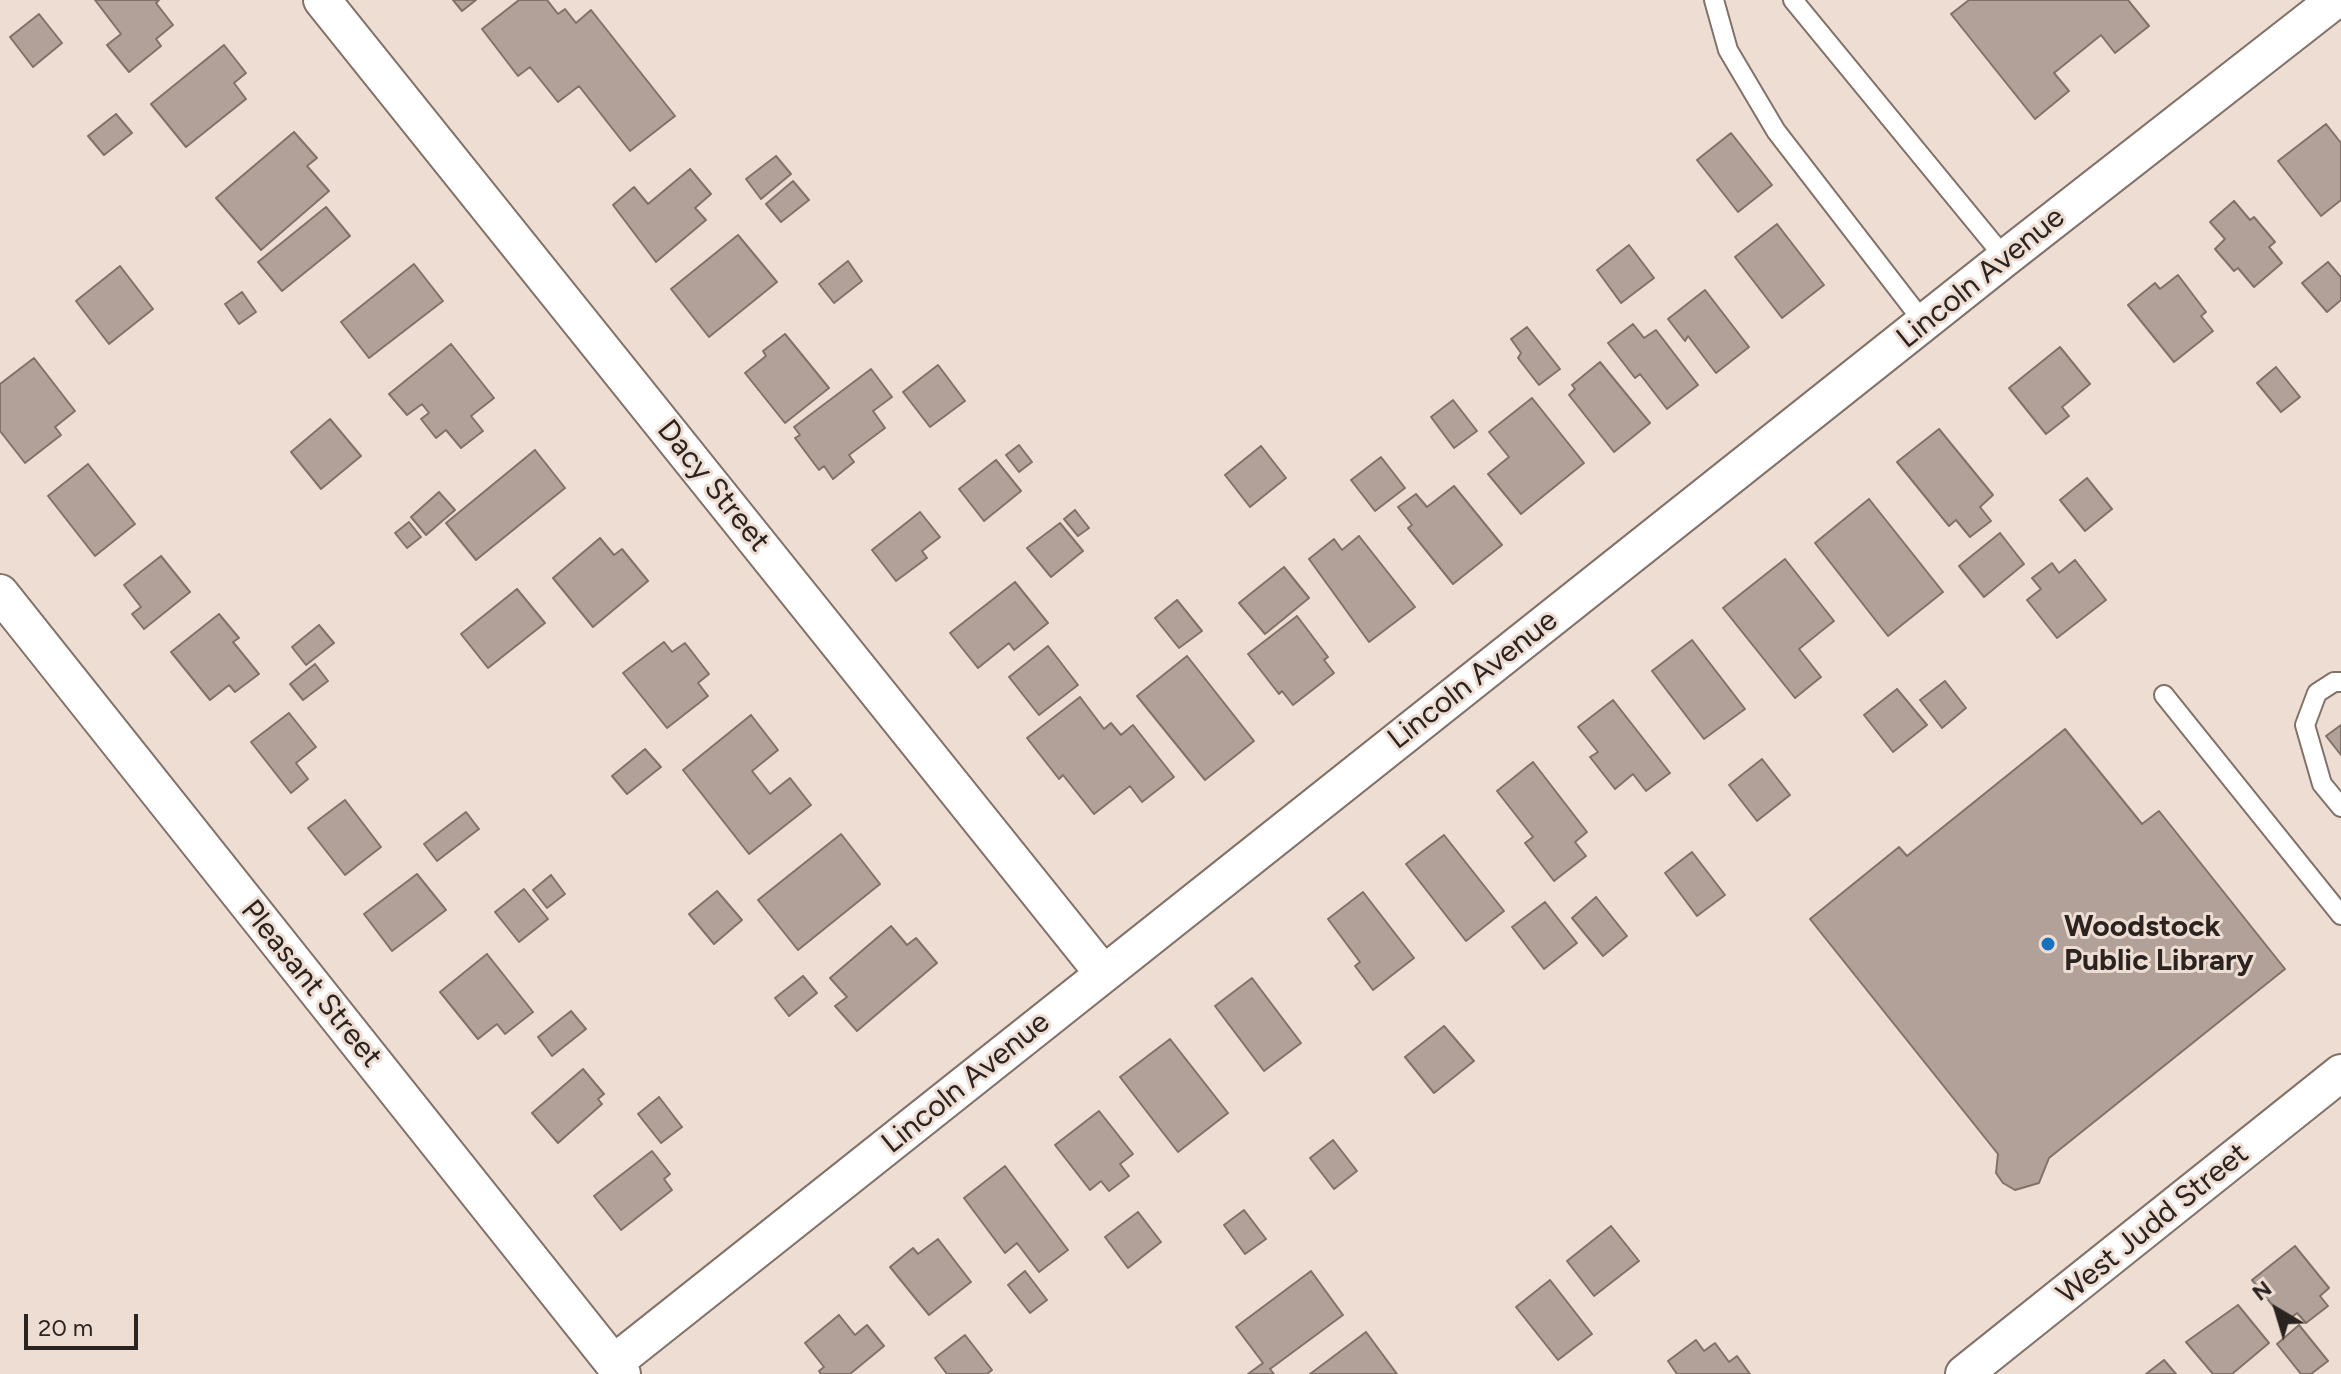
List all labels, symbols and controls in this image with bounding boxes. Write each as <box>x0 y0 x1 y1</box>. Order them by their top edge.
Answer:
street label: Lincoln Avenue <box>1890 199 2072 357</box>
street label: Dacy Street <box>649 413 777 559</box>
street label: Lincoln Avenue <box>1381 603 1565 757</box>
street label: Pleasant Street <box>233 893 389 1075</box>
place label: Woodstock Public Library <box>2064 909 2254 980</box>
marker: Woodstock Public Library <box>2039 935 2057 953</box>
street label: Lincoln Avenue <box>875 1004 1057 1162</box>
street label: West Judd Street <box>2050 1136 2256 1312</box>
north arrow <box>2237 1270 2317 1350</box>
text: N <box>2247 1275 2277 1307</box>
scale bar <box>28 1298 142 1348</box>
text: 20 m <box>38 1313 93 1342</box>

